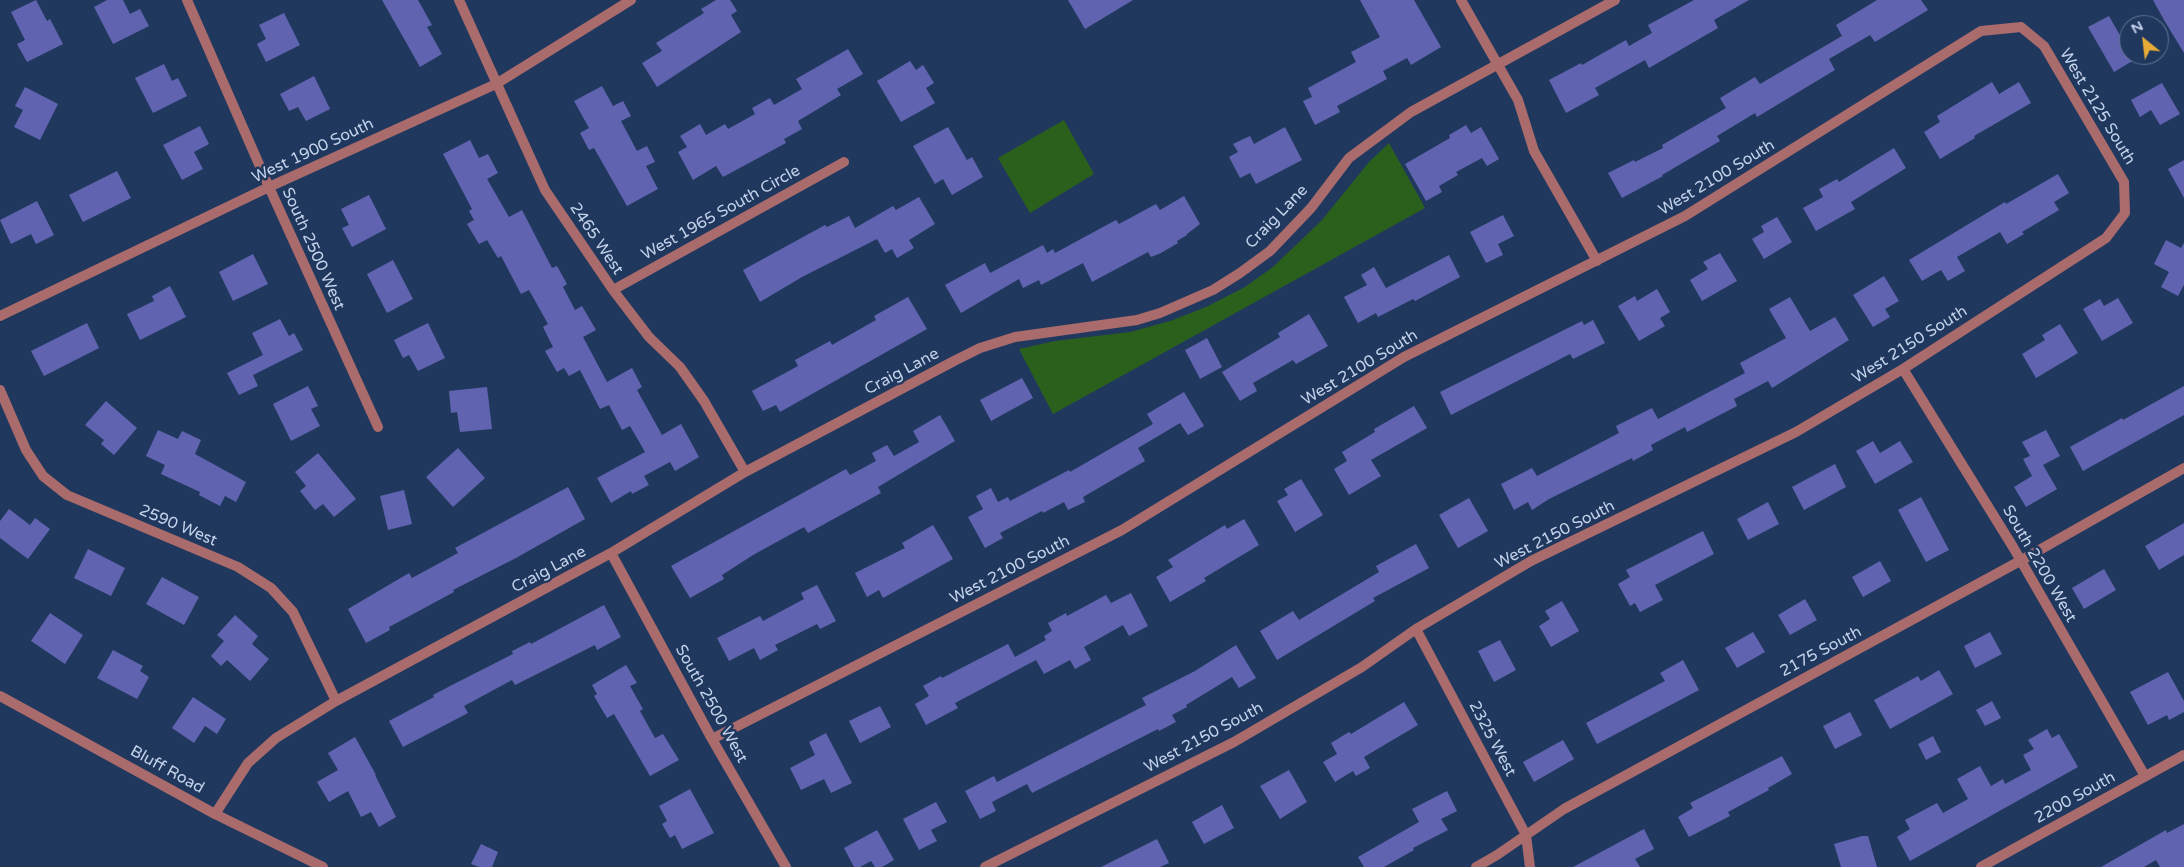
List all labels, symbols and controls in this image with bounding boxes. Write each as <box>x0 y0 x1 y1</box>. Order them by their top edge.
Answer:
north arrow <box>2119 15 2169 65</box>
text: N <box>2128 17 2146 37</box>
street label: West 2125 South <box>2055 46 2139 168</box>
street label: West 1900 South <box>249 114 377 188</box>
street label: West 2100 South <box>1656 136 1778 220</box>
street label: West 1965 South Circle <box>638 161 804 265</box>
street label: Craig Lane <box>1242 181 1312 253</box>
street label: South 2500 West <box>277 185 349 313</box>
street label: 2465 West <box>565 199 627 279</box>
street label: West 2150 South <box>1849 302 1971 388</box>
street label: West 2100 South <box>1299 326 1421 410</box>
street label: Craig Lane <box>862 344 942 400</box>
street label: West 2150 South <box>1492 496 1618 574</box>
street label: 2590 West <box>136 501 220 551</box>
street label: South 2200 West <box>1998 502 2080 626</box>
street label: West 2100 South <box>947 531 1073 609</box>
street label: Craig Lane <box>509 542 589 598</box>
street label: 2175 South <box>1777 623 1865 681</box>
street label: South 2500 West <box>671 642 751 766</box>
street label: 2325 West <box>1464 698 1520 780</box>
street label: West 2150 South <box>1141 699 1267 777</box>
street label: Bluff Road <box>127 742 207 798</box>
street label: 2200 South <box>2031 768 2119 828</box>

